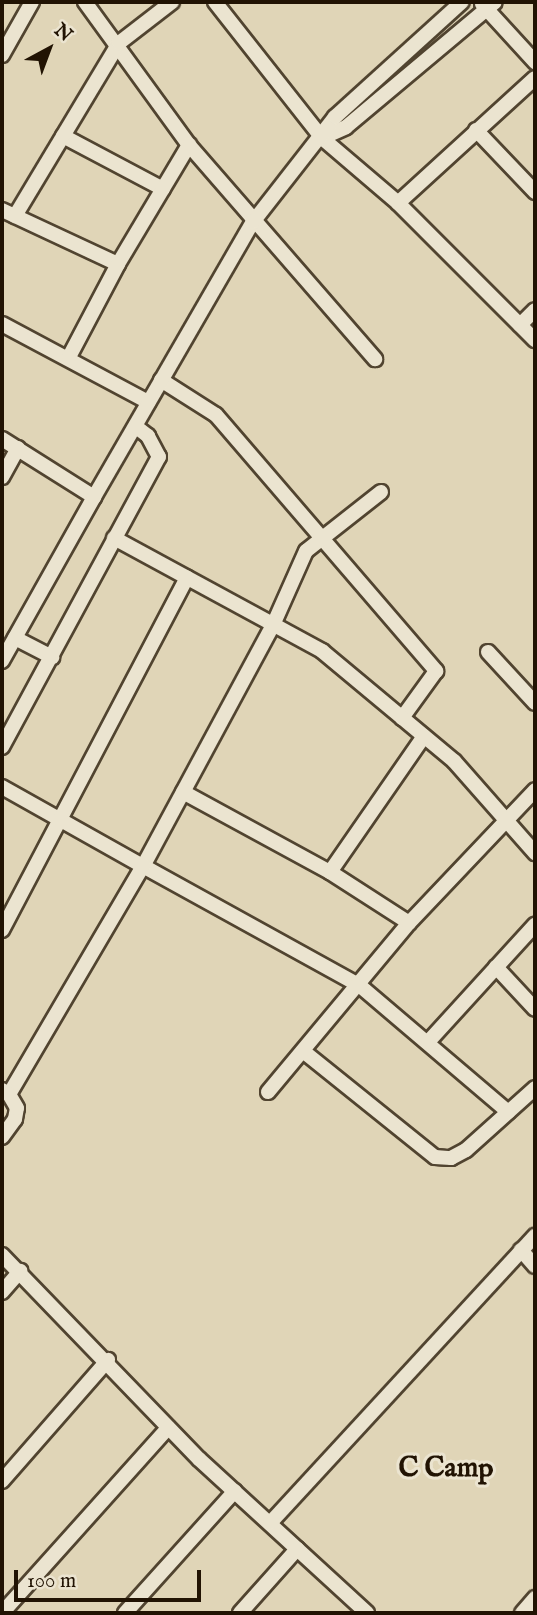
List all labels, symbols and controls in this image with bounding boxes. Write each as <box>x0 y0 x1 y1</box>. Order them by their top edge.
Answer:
north arrow <box>14 14 84 84</box>
text: N <box>49 19 77 48</box>
district label: C Camp <box>398 1452 494 1486</box>
scale bar <box>18 1556 205 1600</box>
text: 100 m <box>27 1568 76 1595</box>

